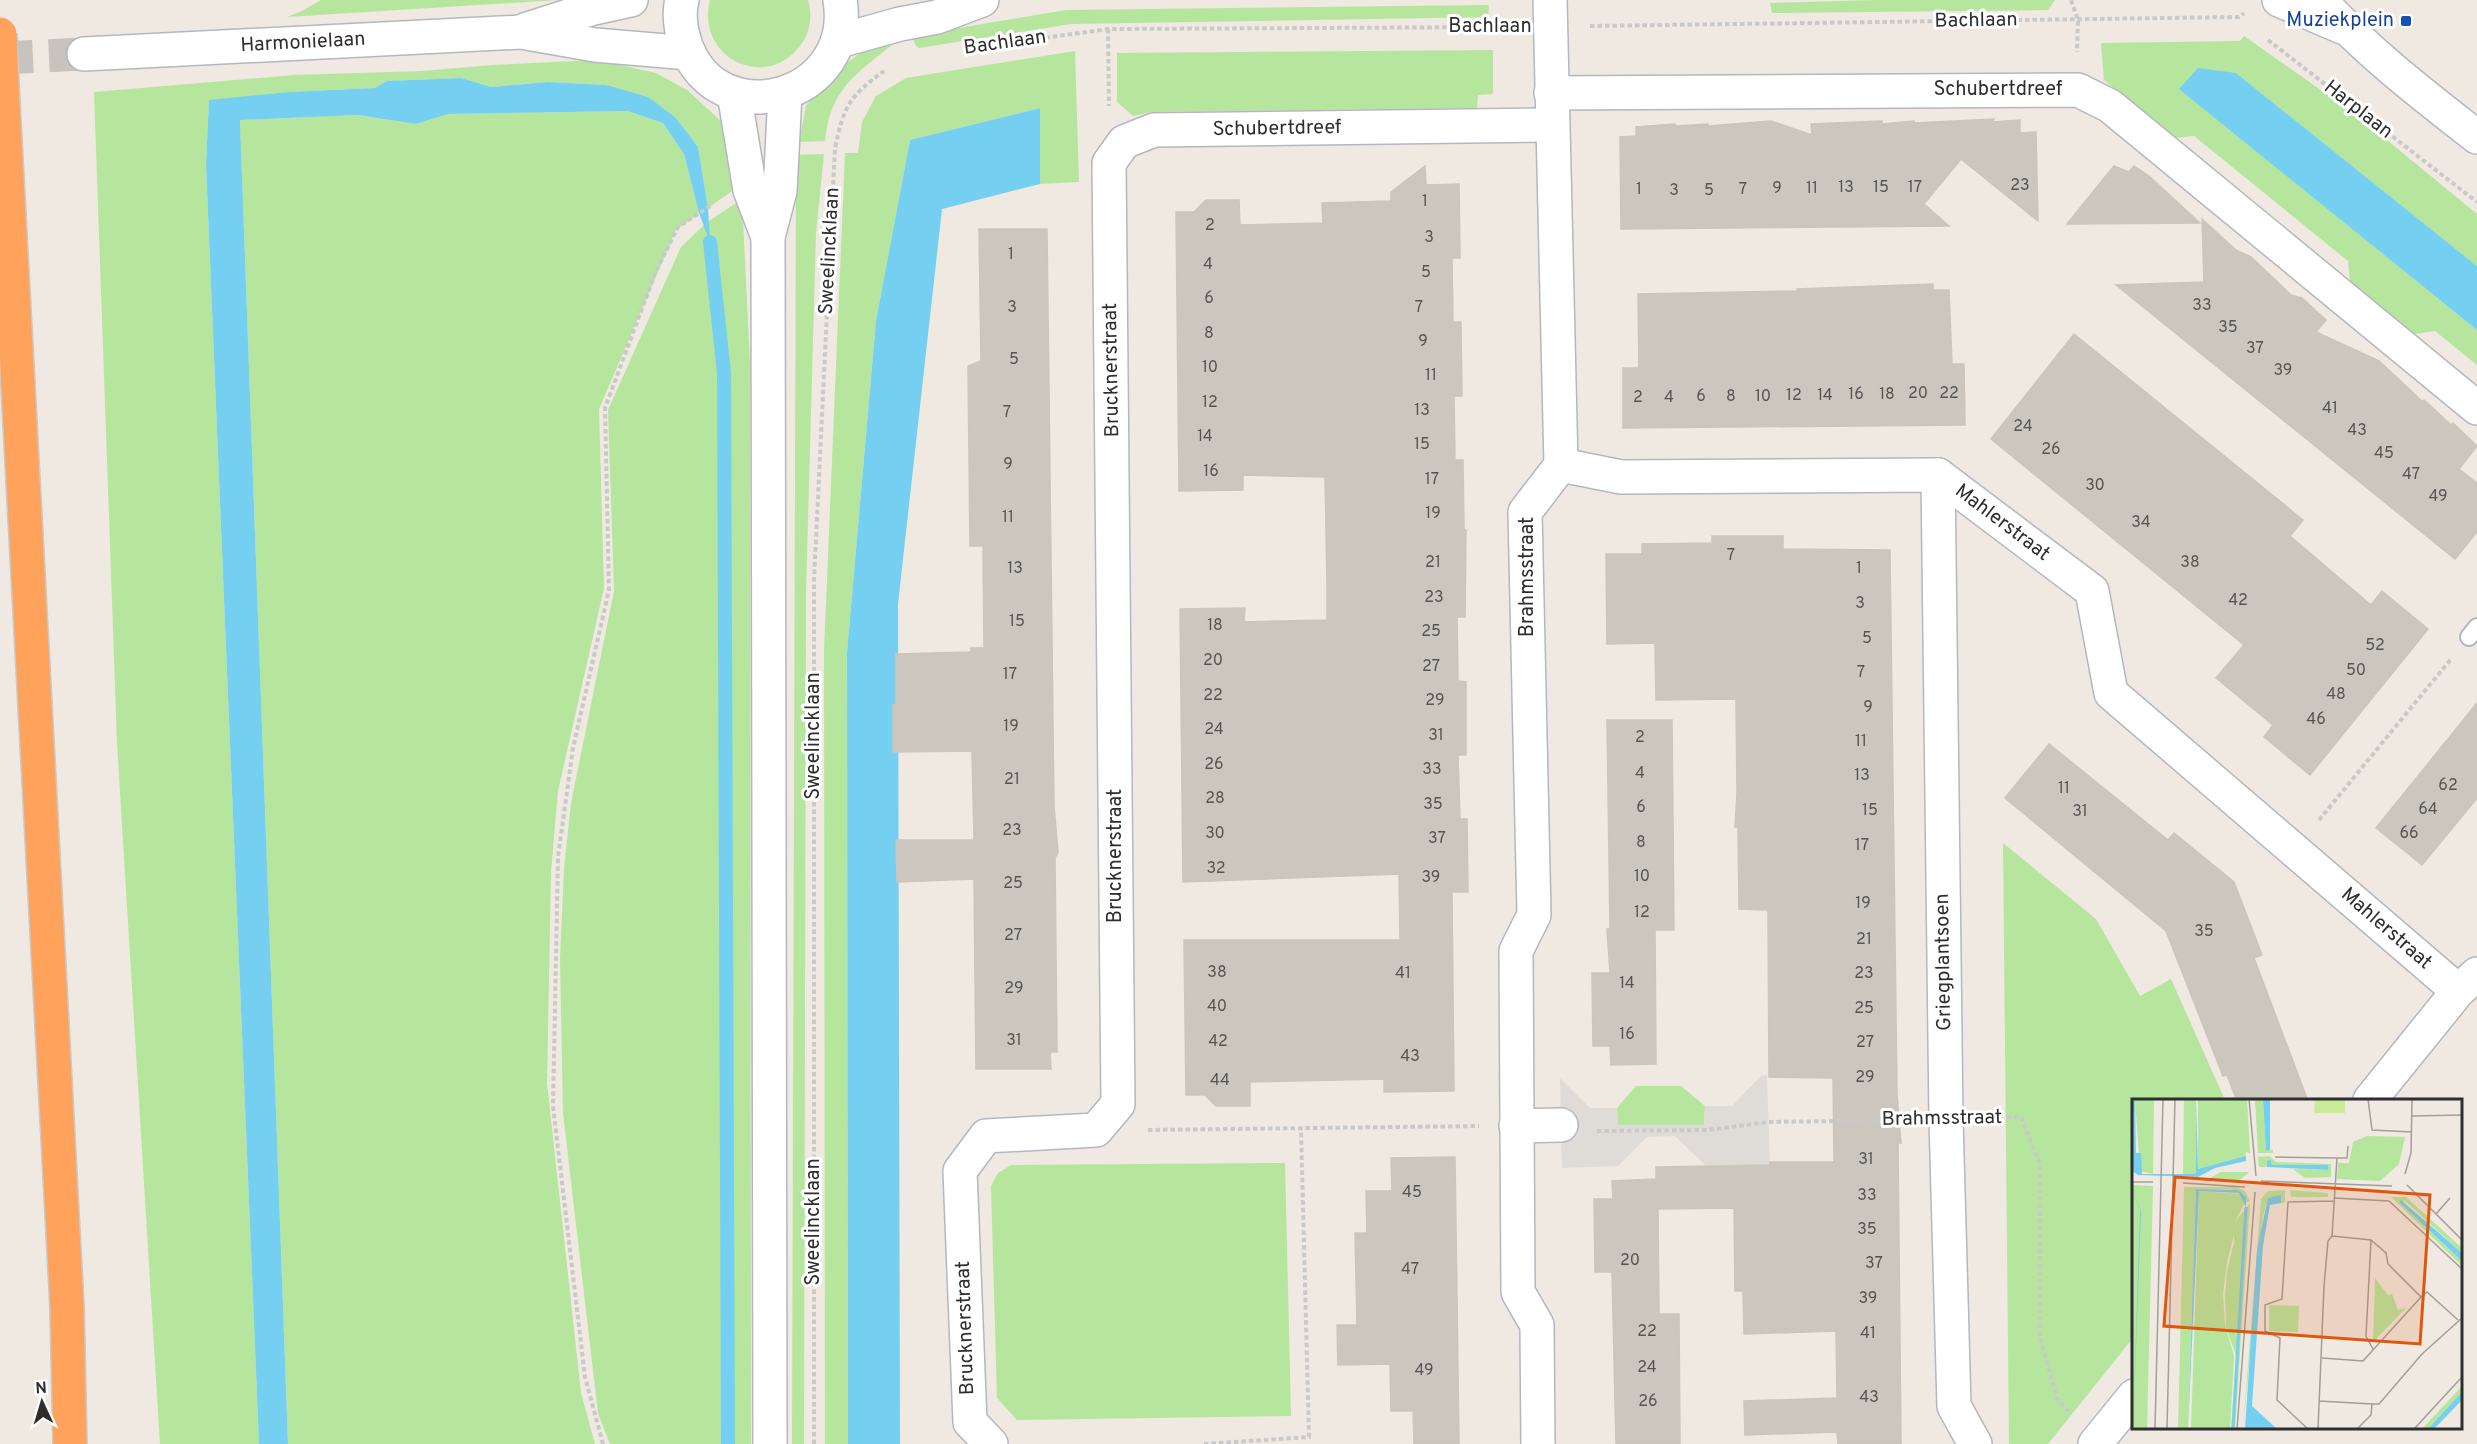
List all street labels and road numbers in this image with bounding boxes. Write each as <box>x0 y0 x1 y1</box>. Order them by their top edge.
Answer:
street label: Bachlaan <box>1934 7 2018 35</box>
street label: Bachlaan <box>1448 14 1532 40</box>
street label: Bachlaan <box>962 24 1048 62</box>
street label: Harmonielaan <box>240 27 366 59</box>
street label: Harplaan <box>2318 75 2398 145</box>
street label: Schubertdreef <box>1934 77 2063 103</box>
street label: Schubertdreef <box>1212 115 1342 143</box>
street label: Sweelincklaan <box>814 187 846 315</box>
street label: Brucknerstraat <box>1098 303 1126 437</box>
street label: Mahlerstraat <box>1949 479 2055 567</box>
street label: Brahmsstraat <box>1515 517 1541 637</box>
street label: Sweelincklaan <box>801 672 827 800</box>
street label: Brucknerstraat <box>1103 789 1129 923</box>
street label: Mahlerstraat <box>2335 882 2437 976</box>
street label: Griegplantsoen <box>1930 893 1958 1031</box>
street label: Brahmsstraat <box>1881 1105 2003 1133</box>
street label: Sweelincklaan <box>801 1158 827 1286</box>
street label: Brucknerstraat <box>951 1260 981 1396</box>

